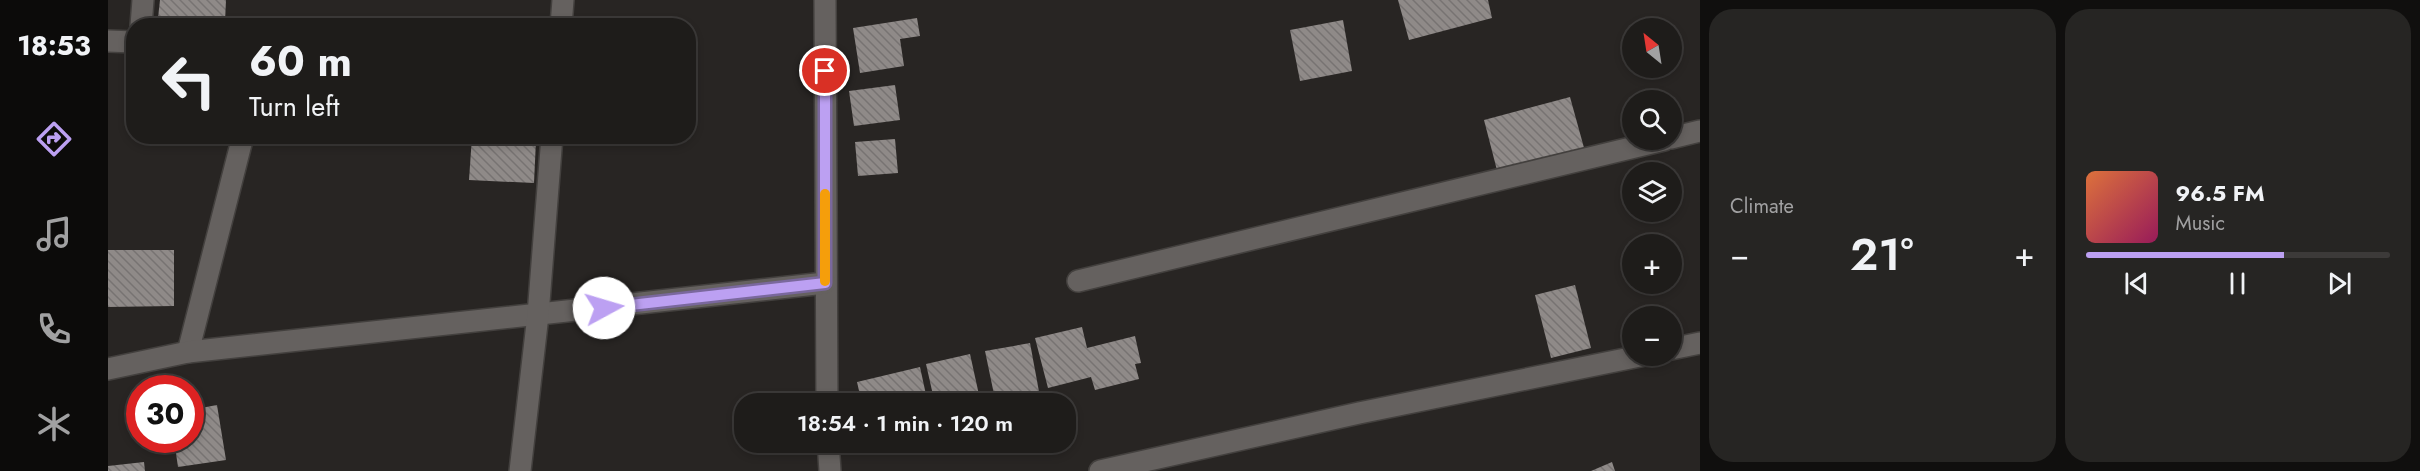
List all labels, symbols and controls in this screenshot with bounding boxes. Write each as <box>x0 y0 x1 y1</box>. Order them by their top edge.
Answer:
north arrow <box>1622 18 1682 78</box>
map controls <box>1622 18 1682 366</box>
text: 18:53 <box>17 26 91 65</box>
text: 60 m <box>249 31 352 92</box>
icon: left <box>150 42 228 120</box>
pin <box>799 45 850 96</box>
icon: arrive <box>808 54 841 87</box>
text: Turn left <box>249 87 339 126</box>
button: search <box>1622 90 1682 150</box>
icon: directions <box>33 118 75 160</box>
button: layers <box>1622 162 1682 222</box>
text: 96.5 FM <box>2176 177 2265 209</box>
text: Climate <box>1730 192 1794 221</box>
text: Music <box>2176 209 2225 238</box>
icon: music <box>33 213 75 255</box>
text: 21° <box>1850 222 1914 287</box>
text: − <box>1730 231 1749 278</box>
text: + <box>2014 231 2035 278</box>
button: + <box>1622 234 1682 294</box>
icon: previous <box>2120 267 2153 300</box>
icon: pause <box>2221 267 2254 300</box>
icon: next <box>2323 267 2356 300</box>
position arrow <box>572 276 636 340</box>
button: − <box>1622 306 1682 366</box>
icon: phone <box>33 308 75 350</box>
speed limit sign: 30 <box>126 375 204 453</box>
icon: climate <box>33 403 75 445</box>
text: 18:54 · 1 min · 120 m <box>797 407 1013 439</box>

